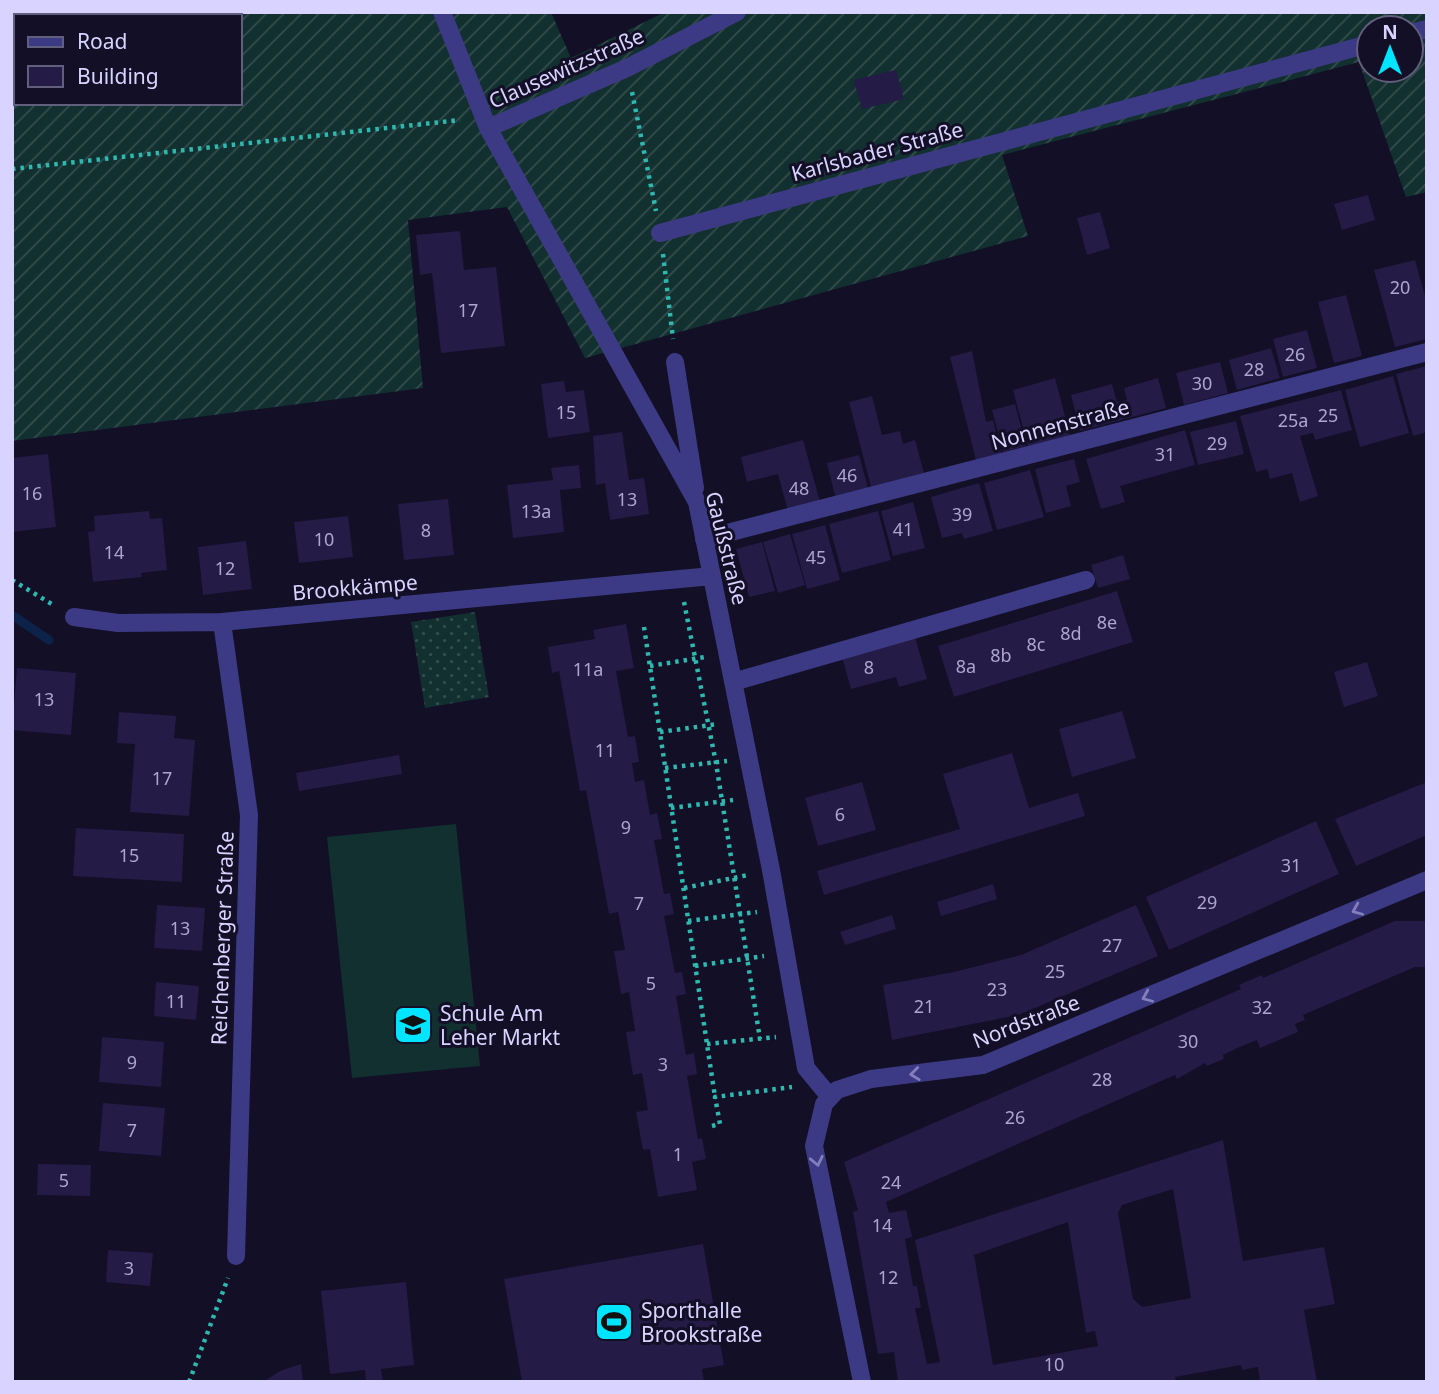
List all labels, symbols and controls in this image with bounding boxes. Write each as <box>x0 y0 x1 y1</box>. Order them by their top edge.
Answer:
legend <box>14 14 242 105</box>
north arrow <box>1355 14 1425 84</box>
text: N <box>1382 19 1398 45</box>
street label: Clausewitzstraße <box>484 21 648 115</box>
text: Road <box>77 27 127 55</box>
text: Building <box>77 62 159 90</box>
street label: Karlsbader Straße <box>788 115 966 187</box>
house number: 20 <box>1390 275 1410 299</box>
house number: 17 <box>458 298 478 322</box>
house number: 26 <box>1285 342 1305 366</box>
house number: 28 <box>1244 357 1264 381</box>
house number: 30 <box>1192 371 1212 395</box>
street label: Nonnenstraße <box>988 392 1132 456</box>
house number: 15 <box>556 400 576 424</box>
house number: 25 <box>1318 403 1338 427</box>
house number: 25a <box>1278 408 1308 432</box>
house number: 29 <box>1207 431 1227 455</box>
house number: 31 <box>1155 442 1175 466</box>
house number: 46 <box>837 463 857 487</box>
house number: 48 <box>789 476 809 500</box>
house number: 16 <box>22 481 42 505</box>
house number: 13 <box>617 487 637 511</box>
street label: Gaußstraße <box>699 488 755 608</box>
house number: 13a <box>521 499 551 523</box>
house number: 39 <box>952 502 972 526</box>
house number: 41 <box>893 517 913 541</box>
house number: 8 <box>421 518 431 542</box>
house number: 10 <box>314 527 334 551</box>
house number: 14 <box>104 540 124 564</box>
house number: 45 <box>806 545 826 569</box>
house number: 12 <box>215 556 235 580</box>
street label: Brookkämpe <box>291 568 419 606</box>
house number: 8e <box>1097 610 1117 634</box>
house number: 8d <box>1060 621 1082 645</box>
house number: 8c <box>1027 632 1046 656</box>
house number: 8b <box>990 643 1012 667</box>
house number: 8a <box>956 654 976 678</box>
house number: 8 <box>864 655 874 679</box>
house number: 11a <box>573 657 603 681</box>
house number: 13 <box>34 687 54 711</box>
house number: 11 <box>595 738 615 762</box>
house number: 17 <box>152 766 172 790</box>
house number: 6 <box>835 802 845 826</box>
house number: 9 <box>621 815 631 839</box>
street label: Reichenberger Straße <box>204 830 240 1046</box>
house number: 15 <box>119 843 139 867</box>
house number: 31 <box>1281 853 1301 877</box>
house number: 29 <box>1197 890 1217 914</box>
house number: 7 <box>634 891 644 915</box>
one-way arrow <box>1352 901 1364 915</box>
house number: 13 <box>170 916 190 940</box>
house number: 27 <box>1102 933 1122 957</box>
house number: 25 <box>1045 959 1065 983</box>
house number: 5 <box>646 971 656 995</box>
house number: 23 <box>987 977 1007 1001</box>
street label: Nordstraße <box>968 988 1084 1054</box>
house number: 11 <box>166 989 186 1013</box>
one-way arrow <box>1141 989 1154 1003</box>
house number: 21 <box>914 994 934 1018</box>
house number: 32 <box>1252 995 1272 1019</box>
place label: Schule Am Leher Markt <box>440 999 561 1051</box>
school or university icon: Schule Am Leher Markt <box>392 1004 434 1046</box>
house number: 30 <box>1178 1029 1198 1053</box>
house number: 9 <box>127 1050 137 1074</box>
house number: 3 <box>658 1052 668 1076</box>
one-way arrow <box>909 1067 921 1082</box>
house number: 28 <box>1092 1067 1112 1091</box>
house number: 26 <box>1005 1105 1025 1129</box>
house number: 7 <box>127 1118 137 1142</box>
house number: 1 <box>673 1142 683 1166</box>
one-way arrow <box>808 1155 823 1167</box>
house number: 5 <box>59 1168 69 1192</box>
house number: 24 <box>881 1170 901 1194</box>
house number: 14 <box>872 1213 892 1237</box>
house number: 3 <box>124 1256 134 1280</box>
house number: 12 <box>878 1265 898 1289</box>
place label: Sporthalle Brookstraße <box>641 1296 762 1348</box>
sports icon: Sporthalle Brookstraße <box>593 1301 635 1343</box>
house number: 10 <box>1044 1352 1064 1376</box>

